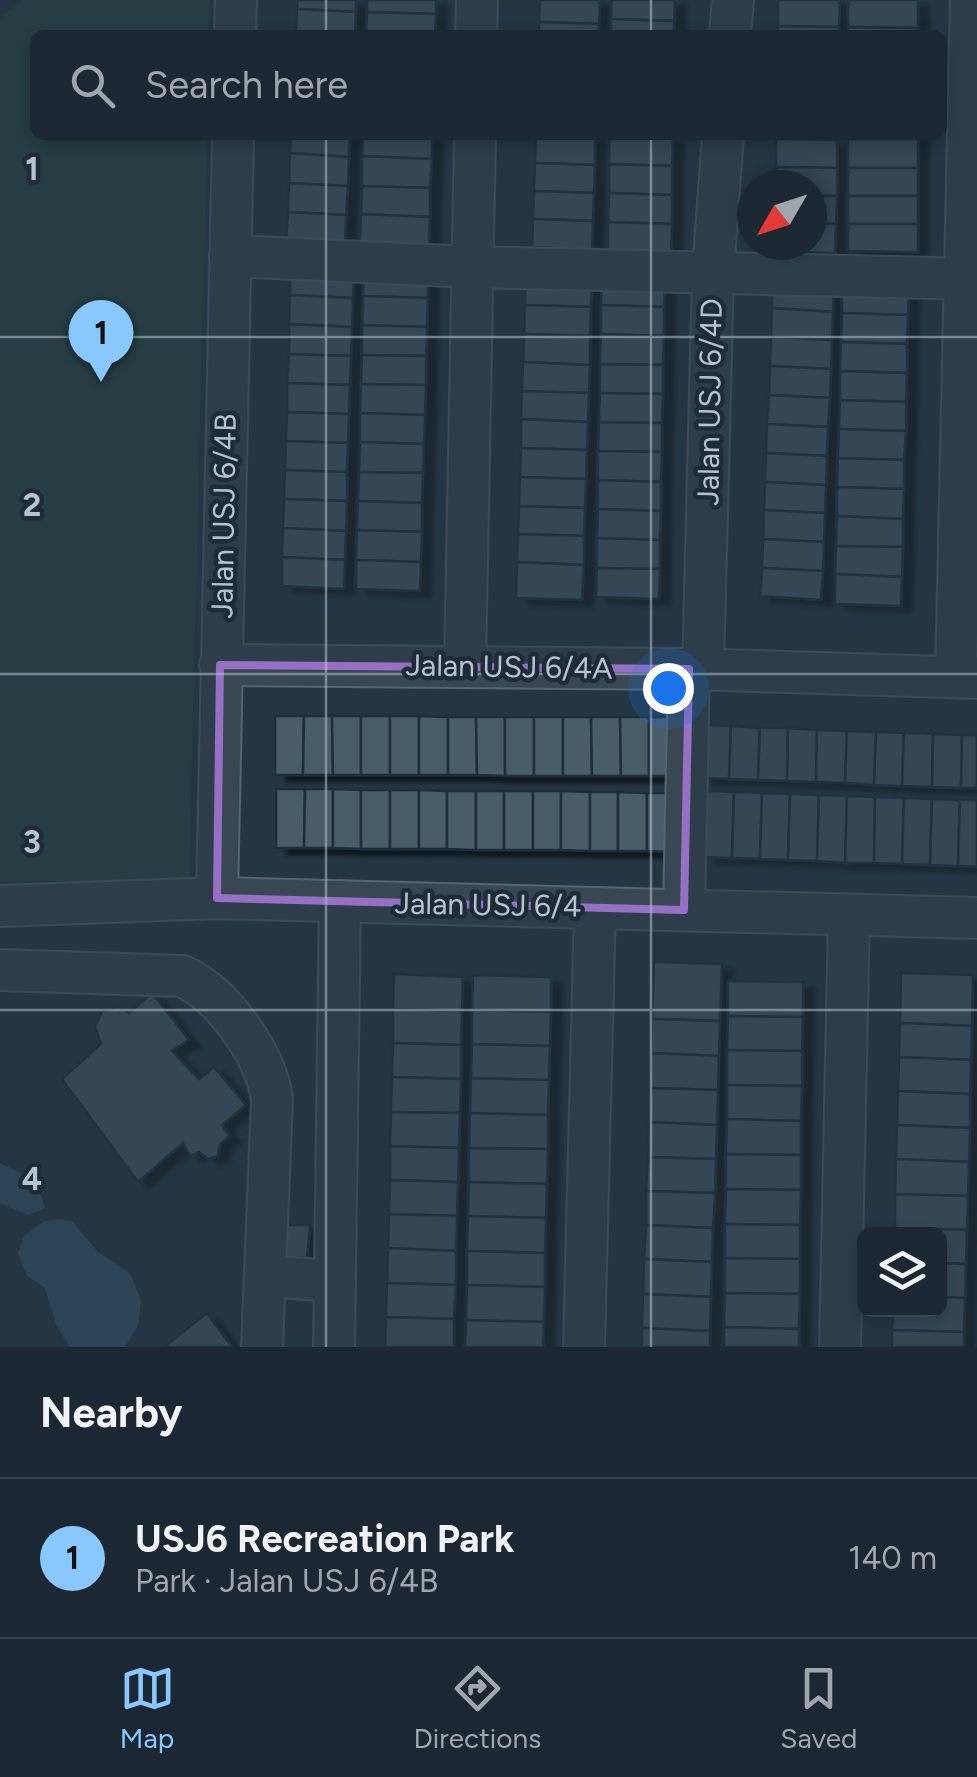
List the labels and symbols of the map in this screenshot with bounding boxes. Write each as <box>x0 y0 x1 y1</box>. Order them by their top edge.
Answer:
text: 1 <box>25 150 39 188</box>
north arrow <box>737 170 827 260</box>
street label: Jalan USJ 6/4D <box>689 298 730 506</box>
pin: 1 <box>68 300 134 382</box>
street label: Jalan USJ 6/4B <box>203 413 244 619</box>
text: 2 <box>23 486 41 524</box>
street label: Jalan USJ 6/4A <box>405 646 613 687</box>
your location <box>643 663 694 714</box>
text: 3 <box>23 823 41 861</box>
street label: Jalan USJ 6/4 <box>394 884 582 925</box>
text: 4 <box>22 1160 42 1198</box>

